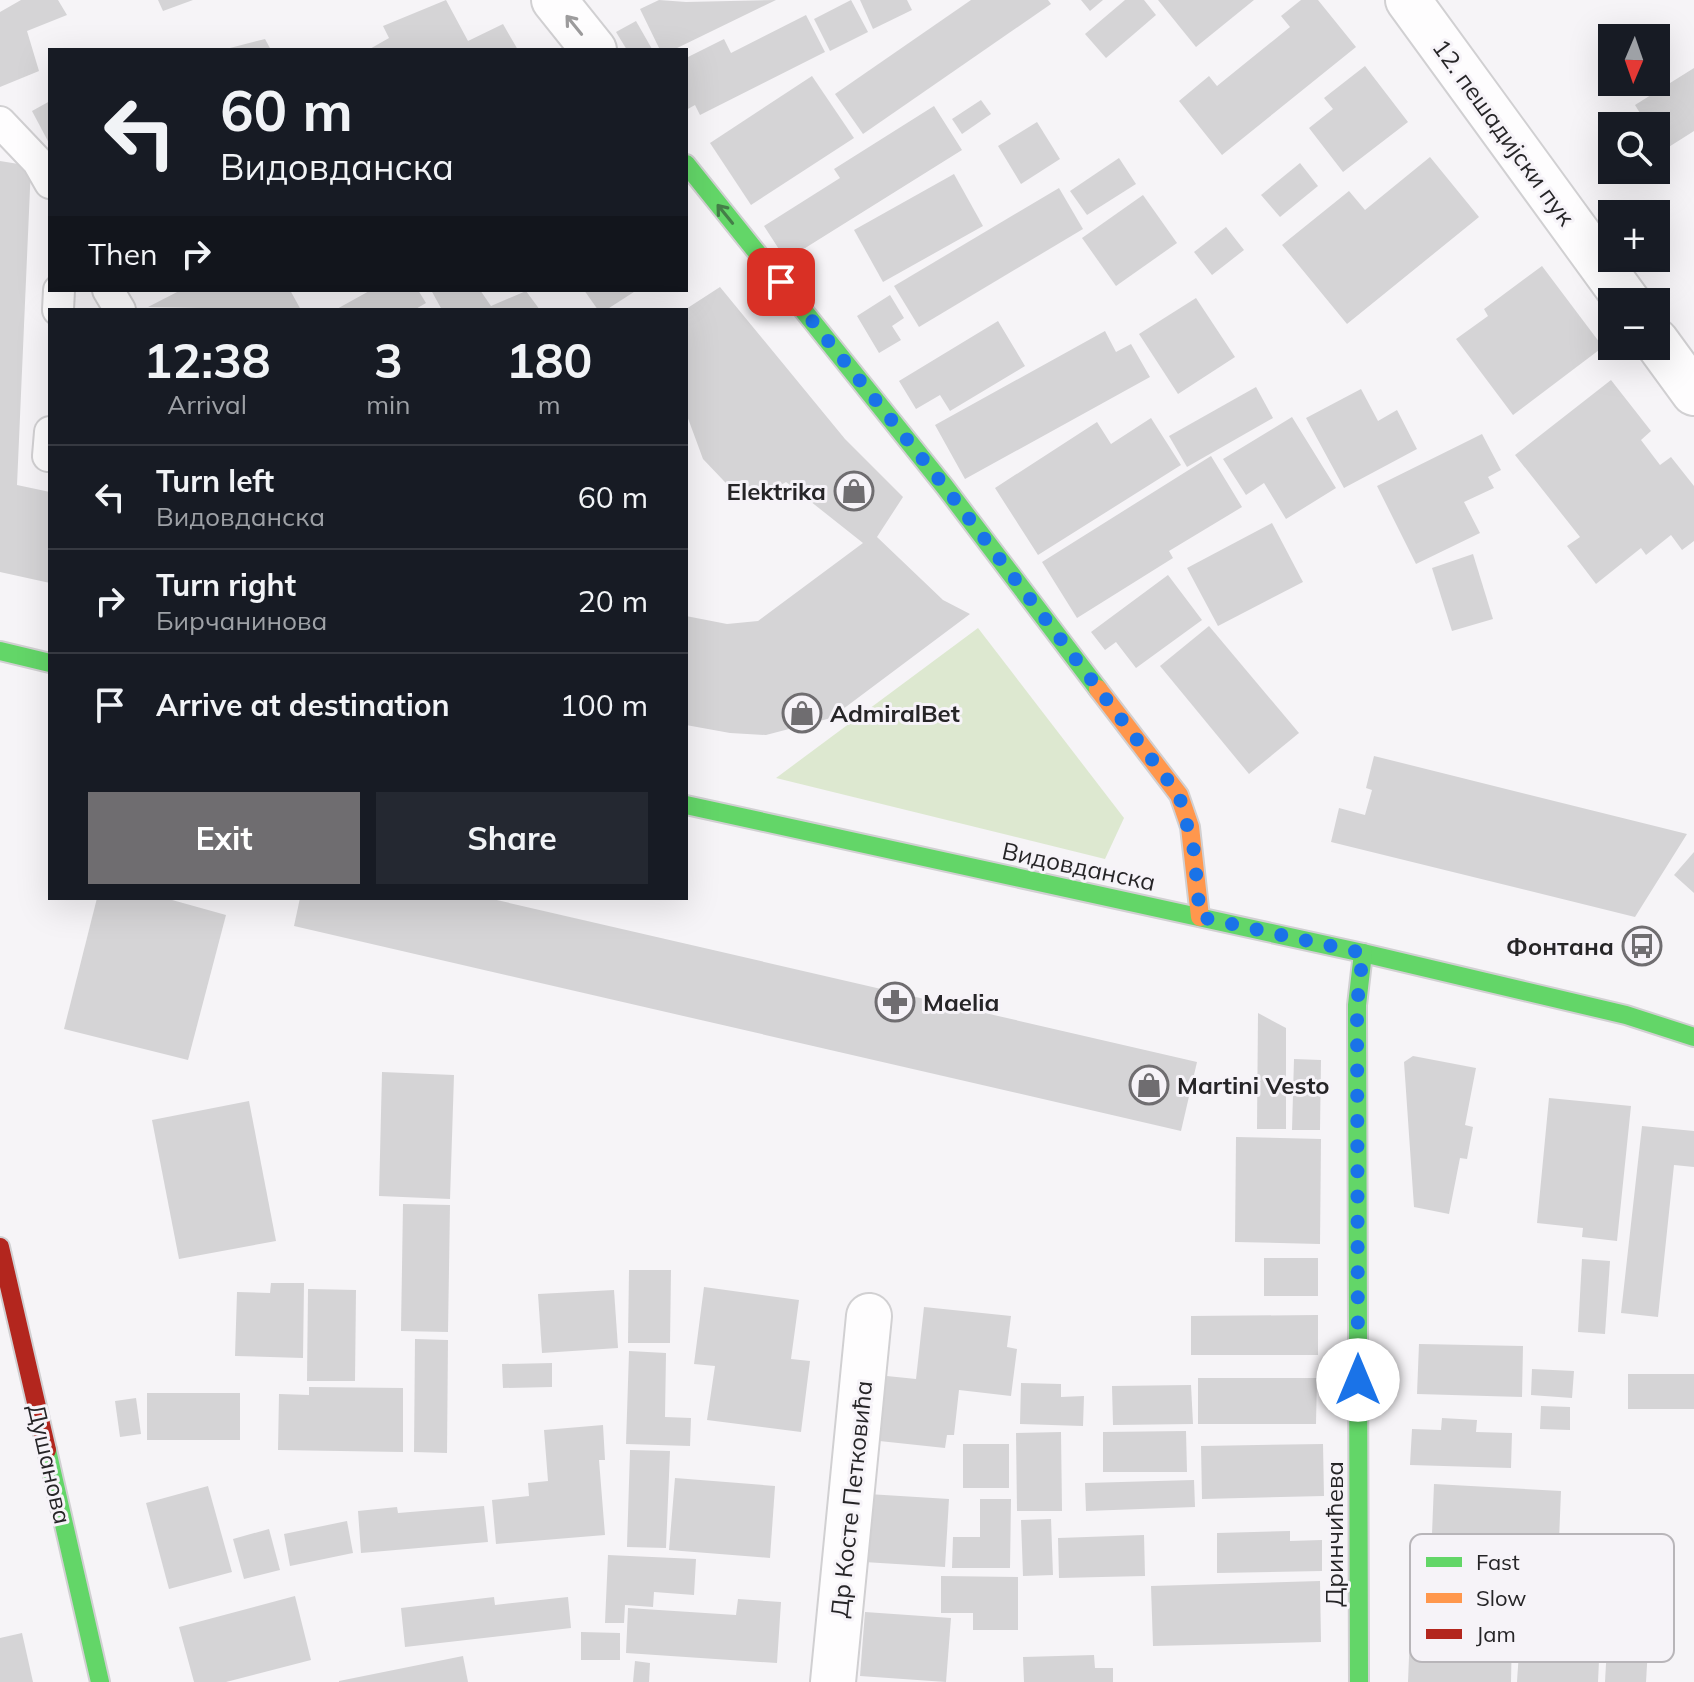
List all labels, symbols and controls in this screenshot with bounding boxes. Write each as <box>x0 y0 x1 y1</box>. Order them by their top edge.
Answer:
one-way arrow <box>565 15 583 36</box>
north arrow <box>1598 24 1670 96</box>
map controls <box>1598 24 1670 360</box>
street label: 12. пешадијски пук <box>1426 33 1582 231</box>
text: 60 m <box>220 75 353 145</box>
icon: left <box>88 80 192 184</box>
button: search <box>1598 112 1670 184</box>
text: Видовданска <box>220 144 454 189</box>
button: + <box>1598 200 1670 272</box>
one-way arrow <box>717 204 734 225</box>
icon: right <box>174 232 218 276</box>
text: Then <box>88 235 158 273</box>
pin <box>747 248 815 316</box>
icon: arrive <box>759 260 803 304</box>
button: − <box>1598 288 1670 360</box>
text: 12:38 <box>144 330 271 390</box>
text: 3 <box>374 330 403 390</box>
text: 180 <box>506 330 592 390</box>
text: Arrival <box>167 388 247 421</box>
text: min <box>366 388 410 421</box>
text: m <box>538 388 561 421</box>
text: Turn left <box>156 462 274 500</box>
shop icon: Elektrika <box>833 470 875 512</box>
icon: left <box>88 475 132 519</box>
place label: Elektrika <box>727 476 826 506</box>
text: 60 m <box>578 478 648 516</box>
text: Видовданска <box>156 500 325 533</box>
text: Turn right <box>156 566 296 604</box>
icon: right <box>88 579 132 623</box>
text: 20 m <box>578 582 648 620</box>
text: Бирчанинова <box>156 604 327 637</box>
icon: arrive <box>88 683 132 727</box>
text: Arrive at destination <box>156 686 450 724</box>
text: 100 m <box>560 686 648 724</box>
shop icon: AdmiralBet <box>781 692 823 734</box>
place label: AdmiralBet <box>830 698 960 728</box>
button: Exit <box>88 792 360 884</box>
button: Share <box>376 792 648 884</box>
street label: Видовданска <box>1000 835 1158 897</box>
bus stop icon: Фонтана <box>1621 925 1663 967</box>
place label: Фонтана <box>1506 931 1614 961</box>
pharmacy icon: Maelia <box>874 981 916 1023</box>
place label: Maelia <box>923 987 999 1017</box>
shop icon: Martini Vesto <box>1128 1064 1170 1106</box>
place label: Martini Vesto <box>1177 1070 1330 1100</box>
position arrow <box>1316 1338 1400 1422</box>
street label: Др Косте Петковића <box>824 1379 878 1619</box>
street label: Душанова <box>22 1401 78 1527</box>
street label: Дринчићева <box>1319 1461 1349 1607</box>
legend <box>1410 1534 1674 1662</box>
text: Fast <box>1476 1548 1520 1576</box>
text: Slow <box>1476 1584 1526 1612</box>
text: Jam <box>1476 1620 1516 1648</box>

